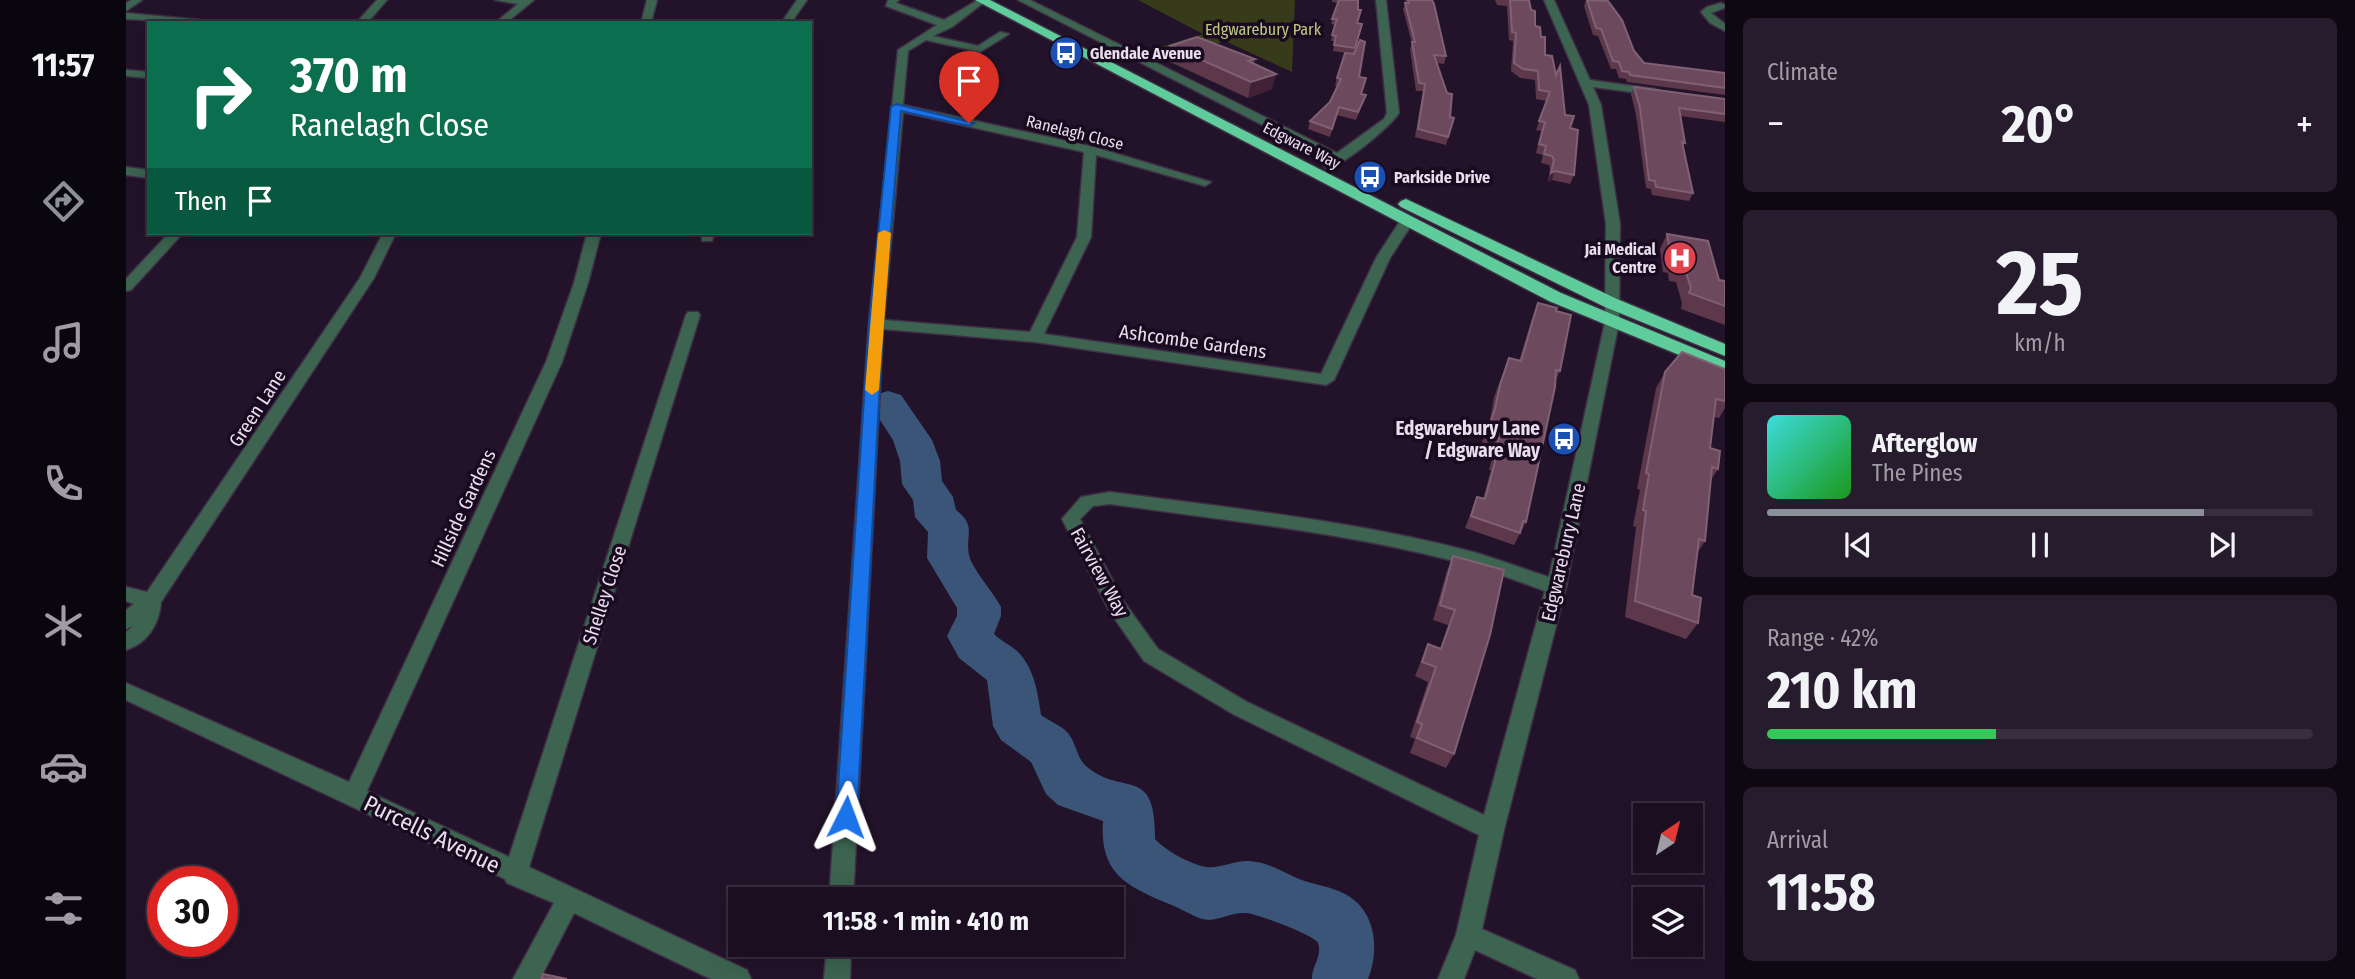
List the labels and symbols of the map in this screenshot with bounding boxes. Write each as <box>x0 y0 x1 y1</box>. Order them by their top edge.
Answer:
park label: Edgwarebury Park <box>1205 20 1322 39</box>
bus stop icon: Glendale Avenue <box>1047 34 1085 72</box>
place label: Glendale Avenue <box>1090 44 1201 63</box>
pin <box>939 51 999 123</box>
street label: Ranelagh Close <box>1024 111 1126 154</box>
street label: Edgware Way <box>1260 118 1344 173</box>
bus stop icon: Parkside Drive <box>1351 158 1389 196</box>
place label: Parkside Drive <box>1394 168 1490 187</box>
hospital icon: Jai Medical Centre <box>1661 239 1699 277</box>
place label: Jai Medical Centre <box>1583 240 1657 277</box>
street label: Ashcombe Gardens <box>1118 320 1268 363</box>
street label: Green Lane <box>224 365 291 451</box>
place label: Edgwarebury Lane / Edgware Way <box>1395 417 1541 462</box>
bus stop icon: Edgwarebury Lane / Edgware Way <box>1545 420 1583 458</box>
street label: Hillside Gardens <box>426 446 501 571</box>
street label: Edgwarebury Lane <box>1536 481 1591 624</box>
street label: Fairview Way <box>1066 524 1134 621</box>
street label: Shelley Close <box>578 543 631 648</box>
position arrow <box>809 780 883 854</box>
street label: Purcells Avenue <box>359 789 505 879</box>
north arrow <box>1633 803 1703 873</box>
speed limit sign: 30 <box>147 866 238 957</box>

